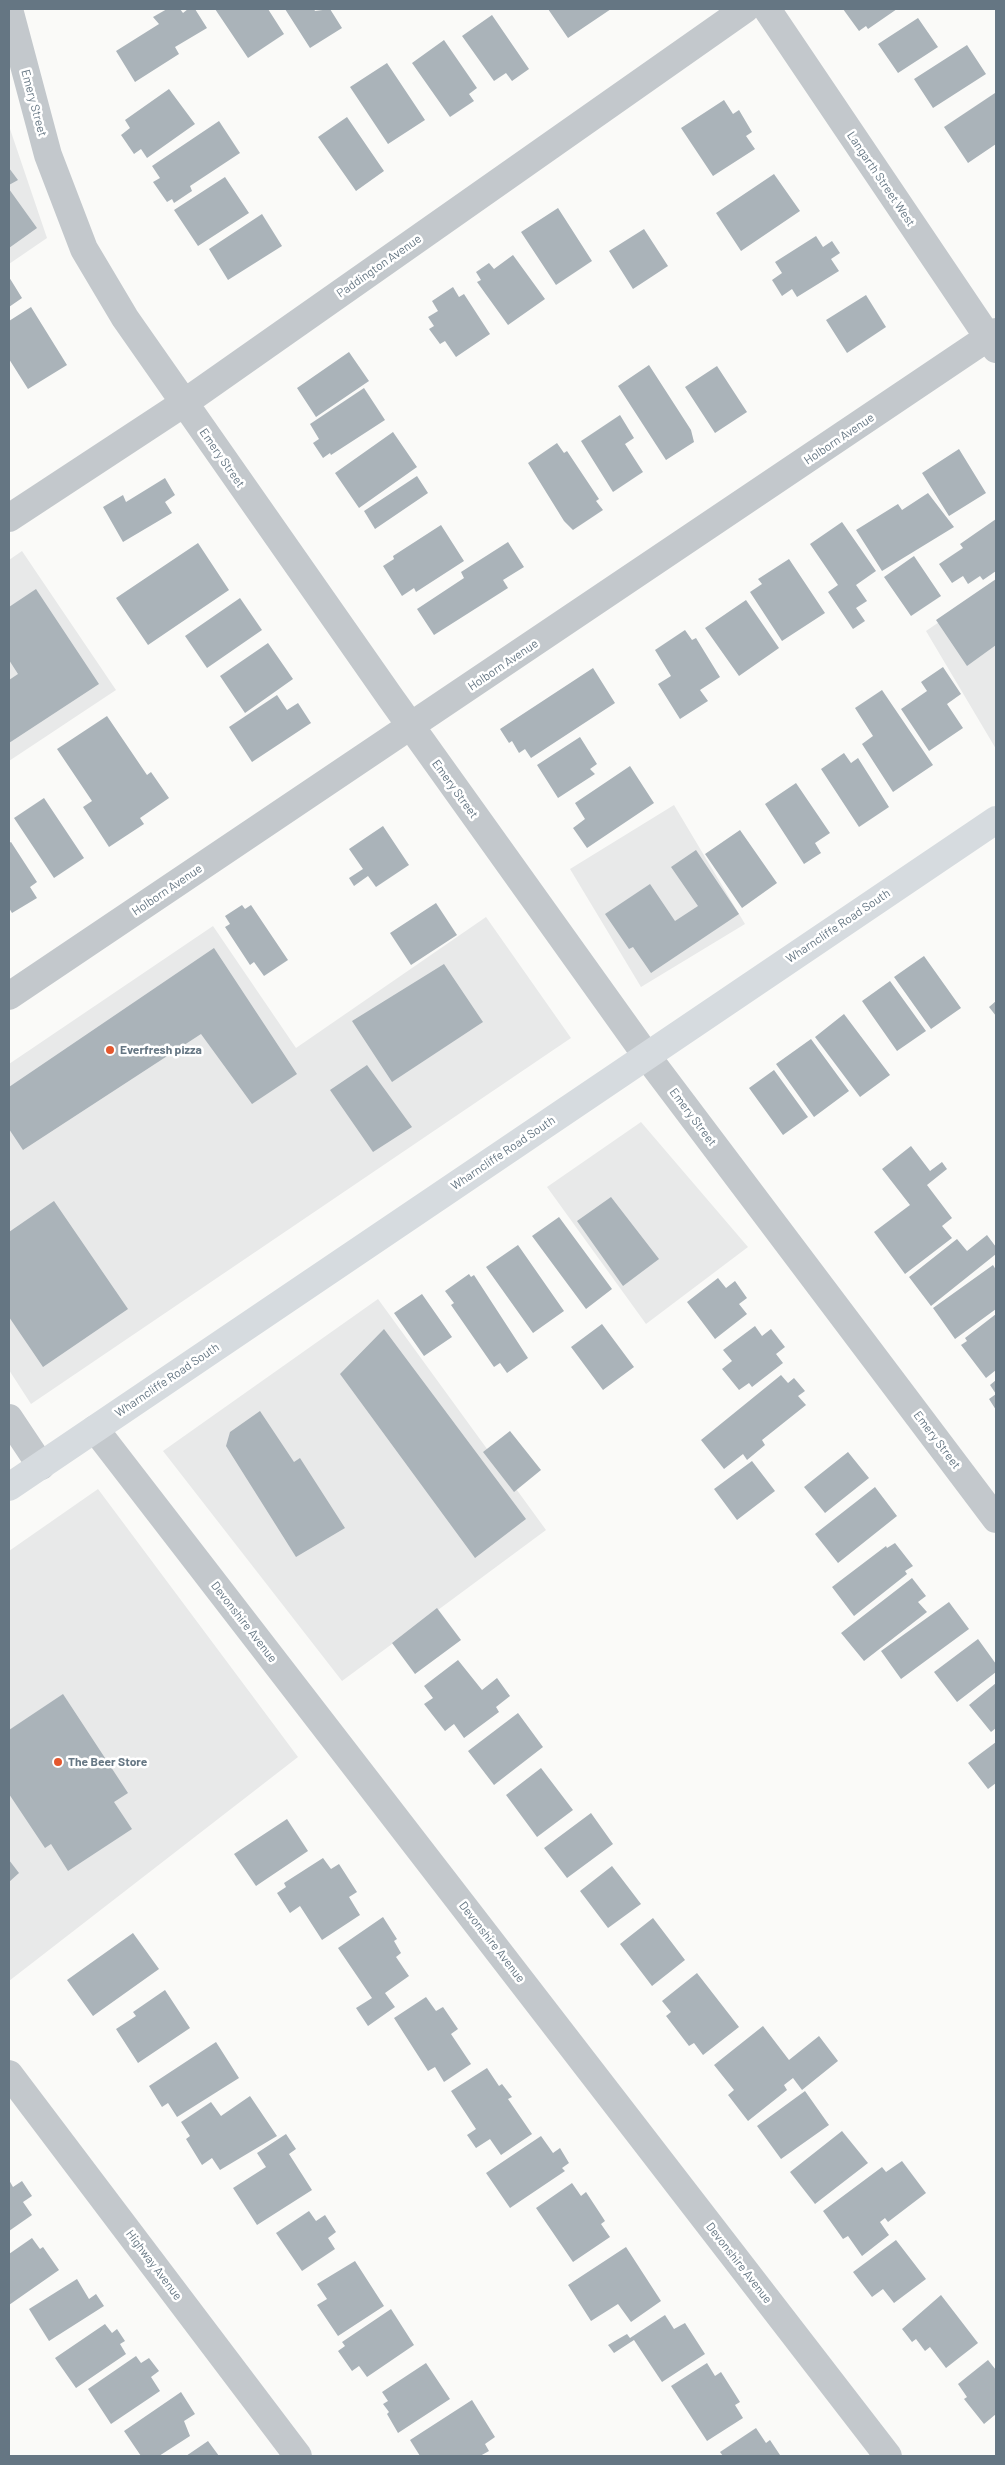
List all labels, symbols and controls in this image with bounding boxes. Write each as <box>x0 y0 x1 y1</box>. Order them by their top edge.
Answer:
street label: Emery Street <box>18 68 50 138</box>
street label: Langarth Street West <box>844 129 918 229</box>
street label: Paddington Avenue <box>334 231 424 301</box>
street label: Holborn Avenue <box>801 410 877 468</box>
street label: Emery Street <box>196 426 248 490</box>
street label: Holborn Avenue <box>465 636 541 694</box>
street label: Emery Street <box>429 757 481 821</box>
street label: Holborn Avenue <box>129 861 205 919</box>
street label: Wharncliffe Road South <box>783 886 893 966</box>
place label: Everfresh pizza <box>120 1043 202 1057</box>
marker: Everfresh pizza <box>104 1044 116 1056</box>
street label: Emery Street <box>667 1085 719 1149</box>
street label: Wharncliffe Road South <box>448 1113 558 1193</box>
street label: Wharncliffe Road South <box>112 1340 222 1420</box>
street label: Emery Street <box>911 1408 963 1472</box>
street label: Devonshire Avenue <box>208 1579 280 1665</box>
place label: The Beer Store <box>68 1755 147 1769</box>
marker: The Beer Store <box>52 1756 64 1768</box>
street label: Devonshire Avenue <box>456 1899 528 1985</box>
street label: Devonshire Avenue <box>703 2220 775 2306</box>
street label: Highway Avenue <box>123 2227 185 2303</box>

